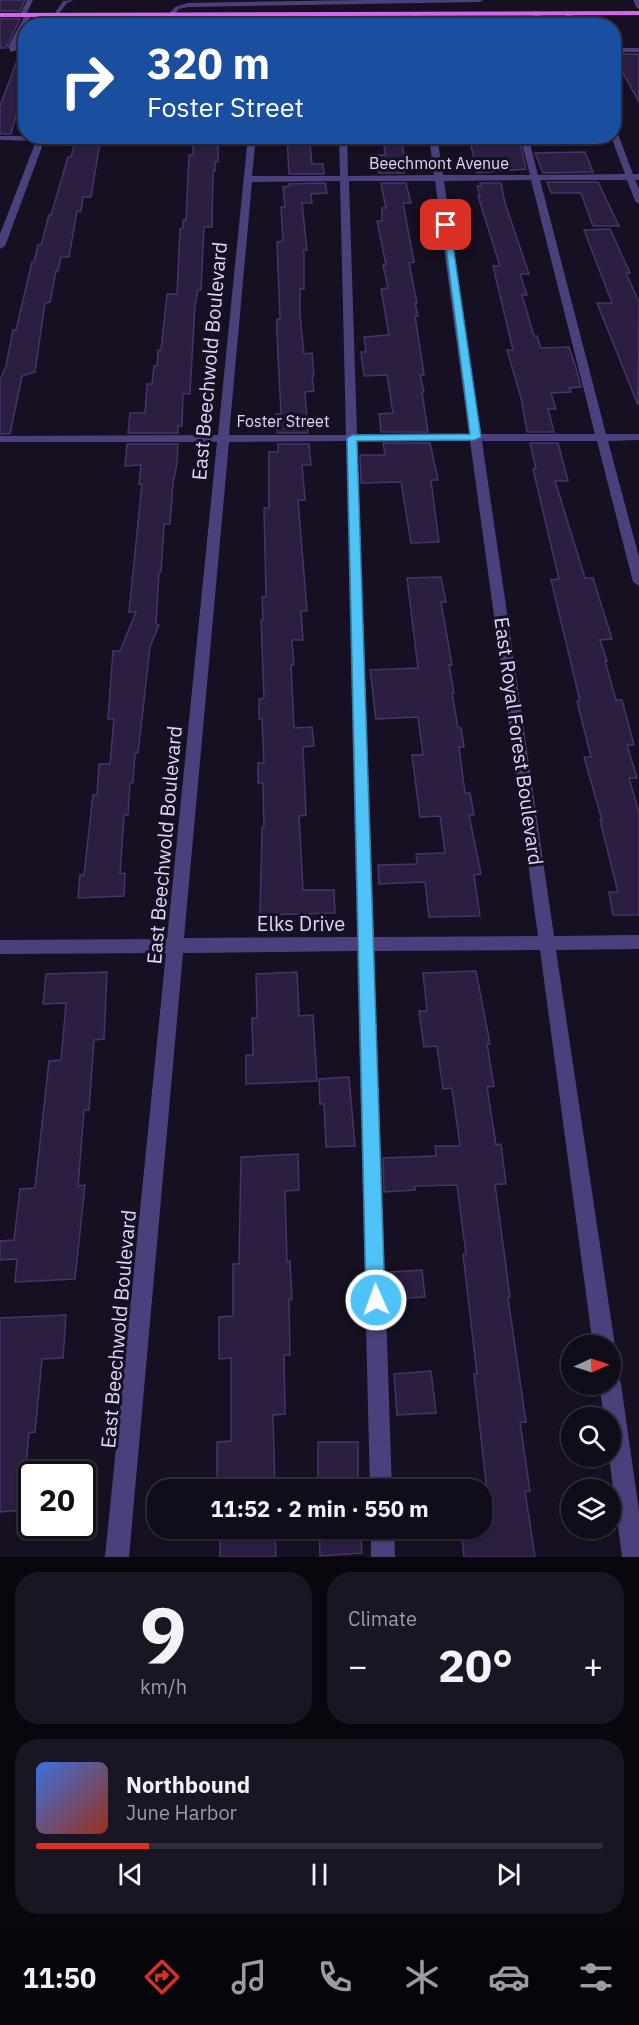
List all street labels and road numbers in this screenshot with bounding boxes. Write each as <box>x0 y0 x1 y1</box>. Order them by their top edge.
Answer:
street label: Beechmont Avenue <box>369 153 509 173</box>
street label: East Beechwold Boulevard <box>185 241 233 481</box>
street label: Foster Street <box>236 411 330 431</box>
street label: East Royal Forest Boulevard <box>488 615 550 867</box>
street label: East Beechwold Boulevard <box>140 725 188 965</box>
street label: Elks Drive <box>257 910 345 937</box>
street label: East Beechwold Boulevard <box>94 1209 142 1449</box>

